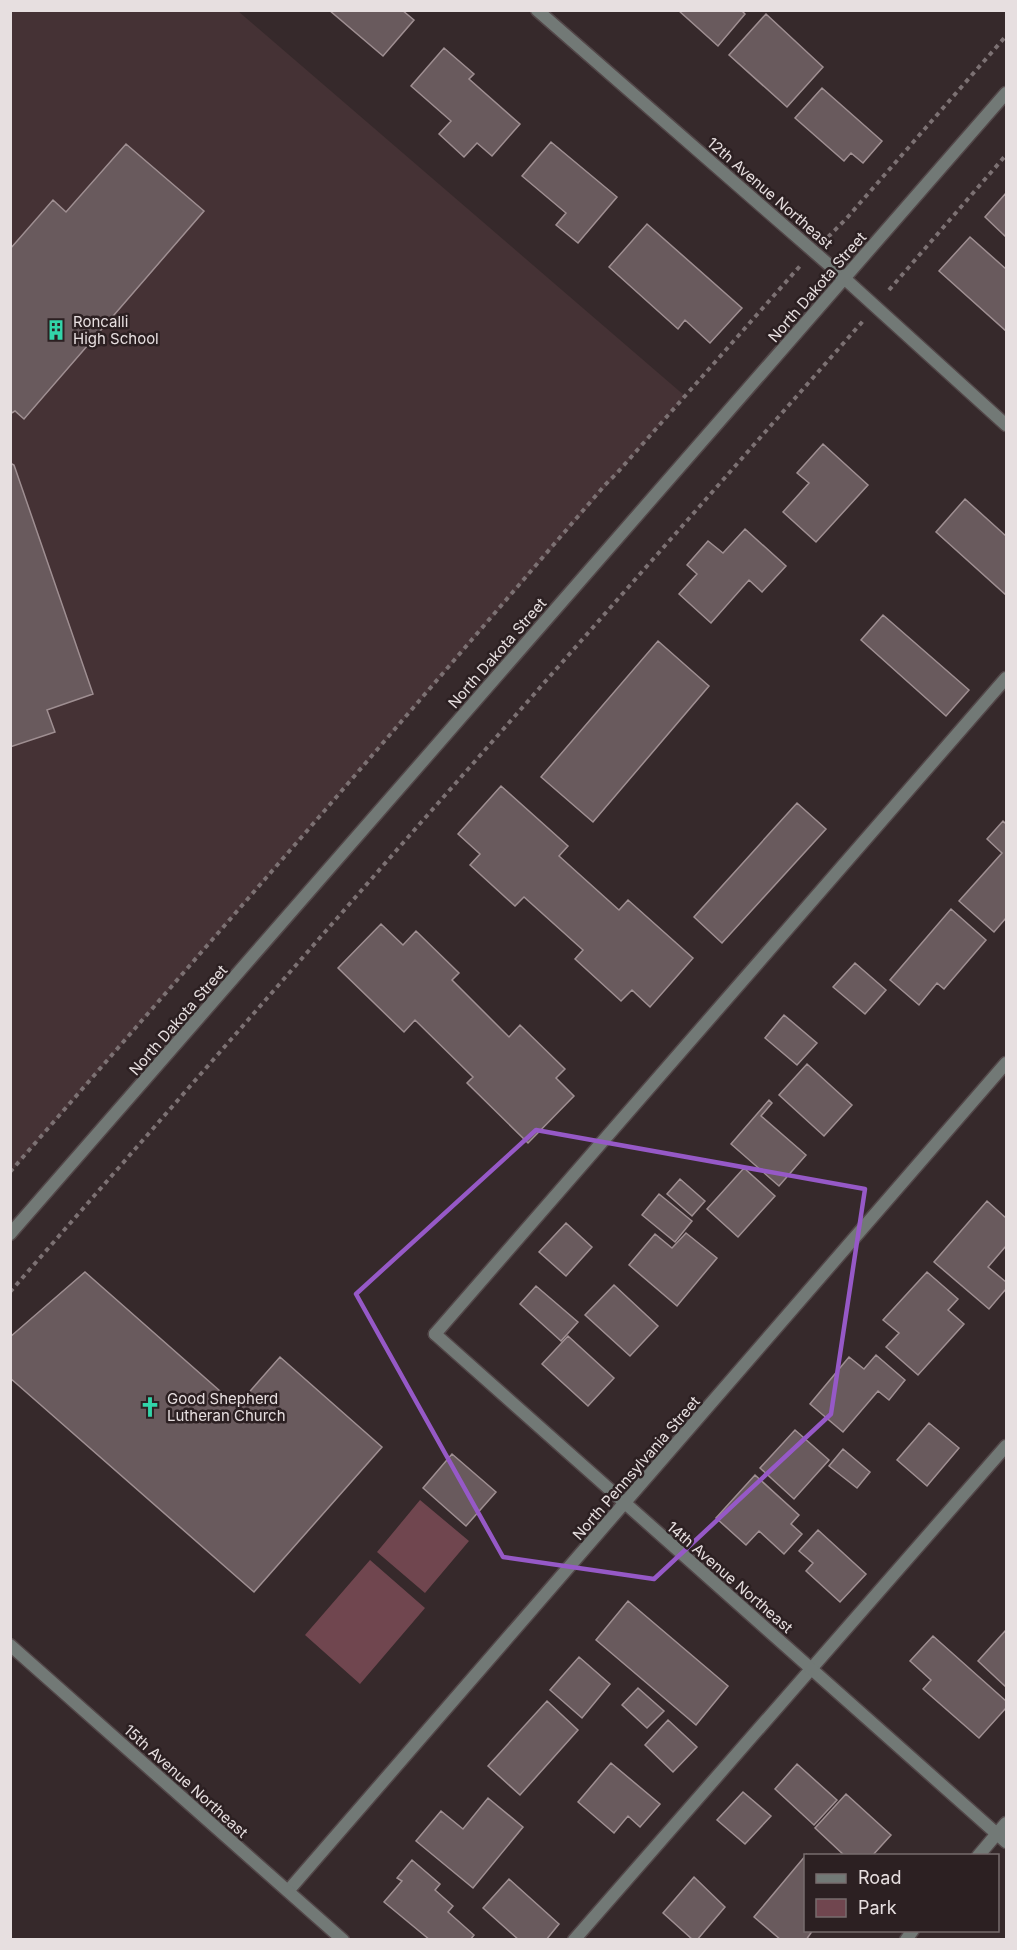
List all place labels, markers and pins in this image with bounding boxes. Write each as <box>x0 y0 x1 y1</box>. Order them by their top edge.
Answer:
place label: Roncalli High School <box>73 312 159 348</box>
building icon: Roncalli High School <box>44 318 68 342</box>
place label: Good Shepherd Lutheran Church <box>167 1389 286 1425</box>
church icon: Good Shepherd Lutheran Church <box>138 1395 162 1419</box>

